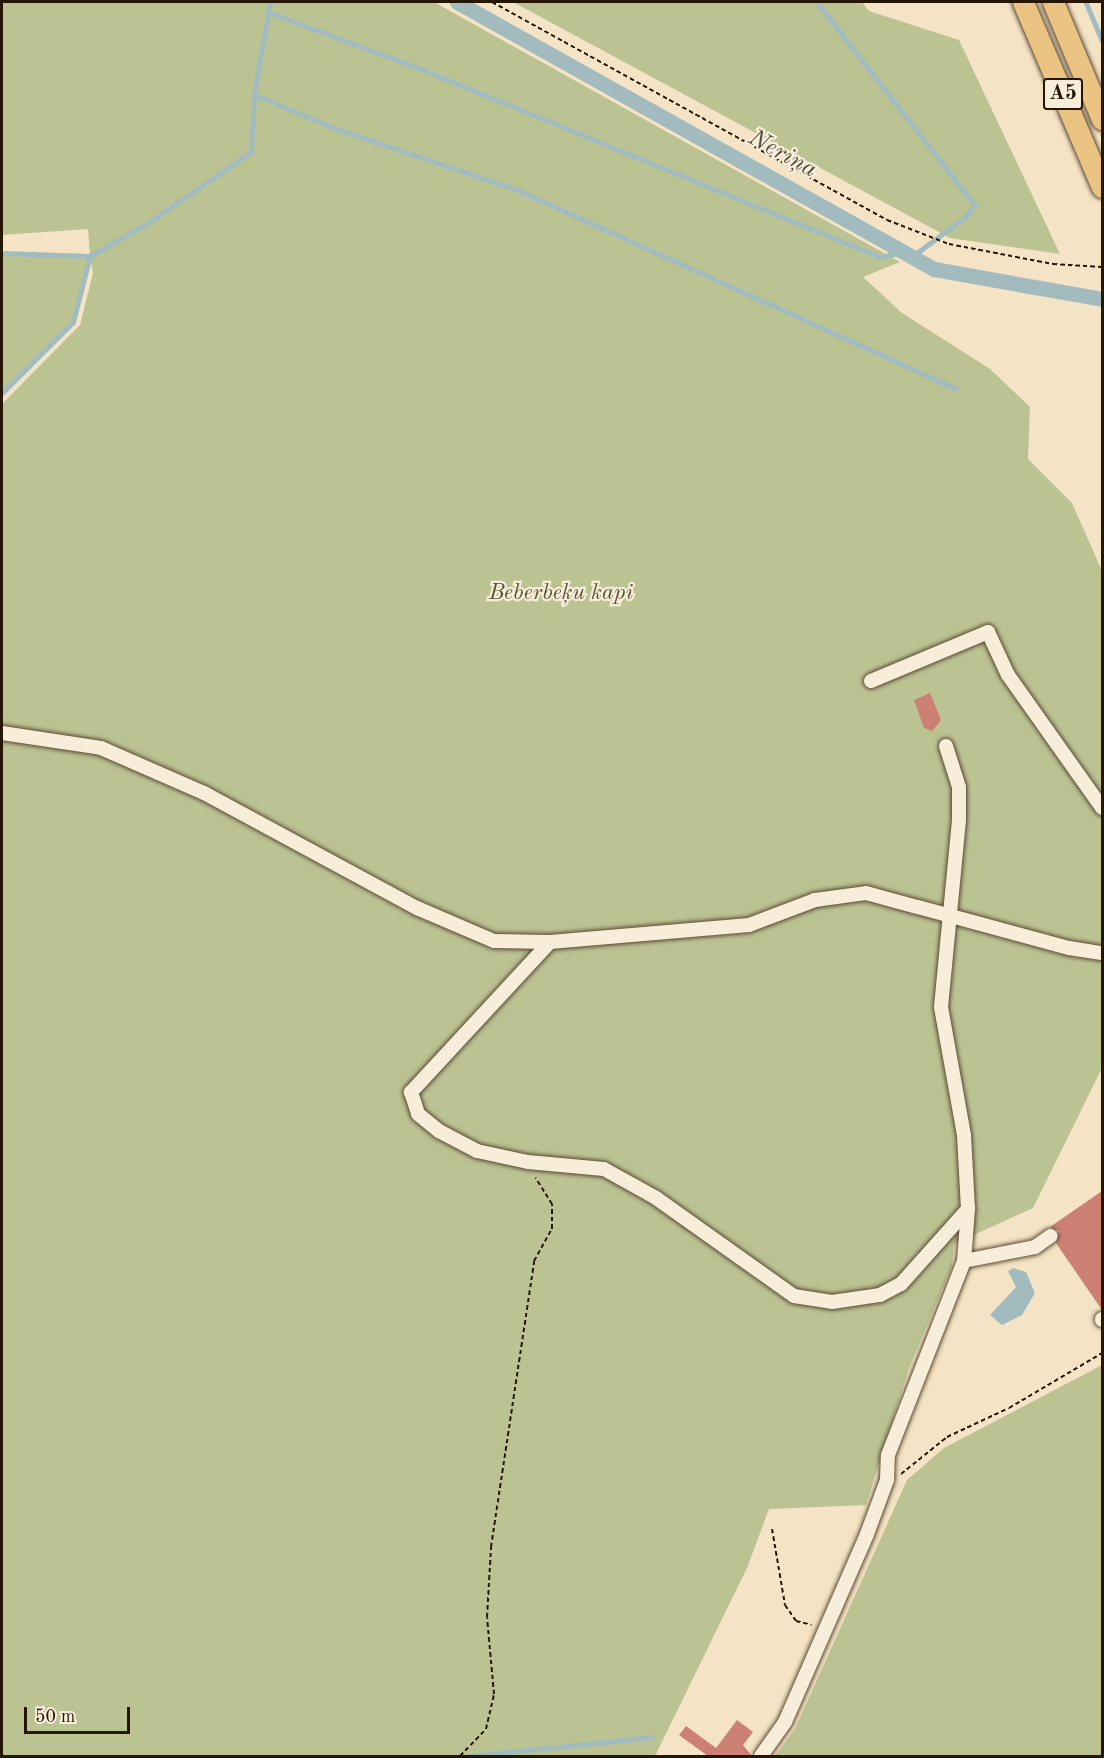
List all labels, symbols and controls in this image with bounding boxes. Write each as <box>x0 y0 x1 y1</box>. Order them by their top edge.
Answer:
road number: A5 <box>1042 76 1084 112</box>
water label: Neriņa <box>743 125 821 185</box>
park label: Beberbeķu kapi <box>489 581 633 607</box>
scale bar <box>27 1695 134 1733</box>
text: 50 m <box>35 1708 75 1726</box>

